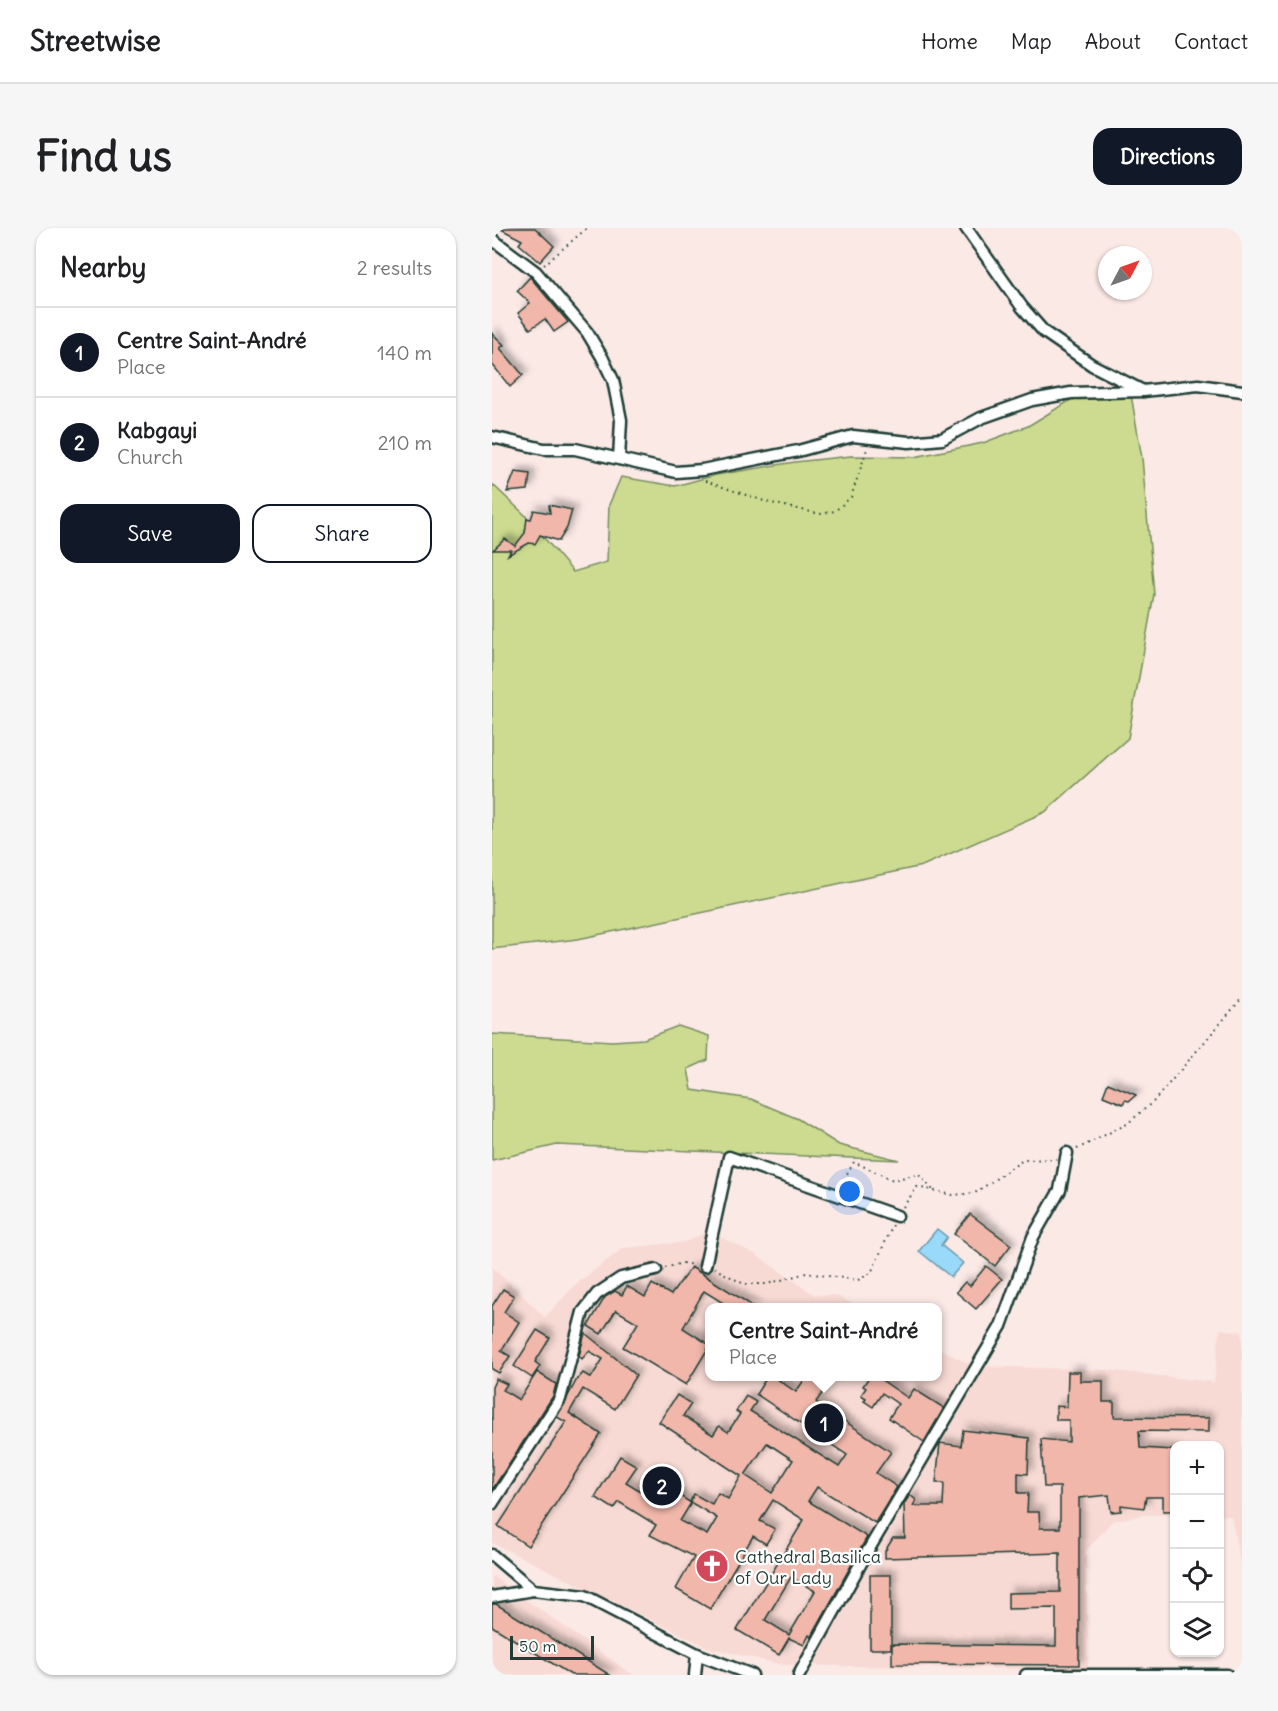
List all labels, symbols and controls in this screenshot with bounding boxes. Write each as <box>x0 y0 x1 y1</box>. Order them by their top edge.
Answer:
text: Streetwise <box>30 23 161 59</box>
text: Home <box>921 28 978 55</box>
text: Map <box>1011 28 1052 55</box>
text: About <box>1085 28 1141 55</box>
text: Contact <box>1174 28 1248 55</box>
button: Directions <box>1093 128 1242 185</box>
text: Find us <box>36 130 172 182</box>
north arrow <box>1098 246 1152 300</box>
text: Nearby <box>60 251 146 284</box>
text: 2 results <box>357 255 432 280</box>
text: Centre Saint-André <box>117 326 307 354</box>
text: 1 <box>76 340 83 365</box>
text: 140 m <box>377 340 432 365</box>
text: Place <box>117 354 165 379</box>
text: Kabgayi <box>117 416 197 444</box>
text: 2 <box>74 430 85 455</box>
text: 210 m <box>378 430 432 455</box>
text: Church <box>117 444 183 469</box>
button: Save <box>60 504 240 563</box>
button: Share <box>252 504 432 563</box>
your location <box>835 1177 864 1206</box>
popup <box>705 1303 942 1381</box>
text: Centre Saint-André <box>729 1316 918 1344</box>
text: Place <box>729 1344 777 1369</box>
pin: 1 <box>804 1400 844 1446</box>
map controls <box>1170 1441 1224 1657</box>
button: + <box>1170 1441 1224 1495</box>
pin: 2 <box>642 1464 682 1508</box>
button: − <box>1170 1495 1224 1549</box>
place label: Cathedral Basilica of Our Lady <box>735 1545 881 1589</box>
church icon: Cathedral Basilica of Our Lady <box>694 1548 730 1584</box>
button: locate <box>1170 1549 1224 1603</box>
button: layers <box>1170 1603 1224 1657</box>
scale bar <box>510 1633 594 1660</box>
text: 50 m <box>519 1636 557 1656</box>

